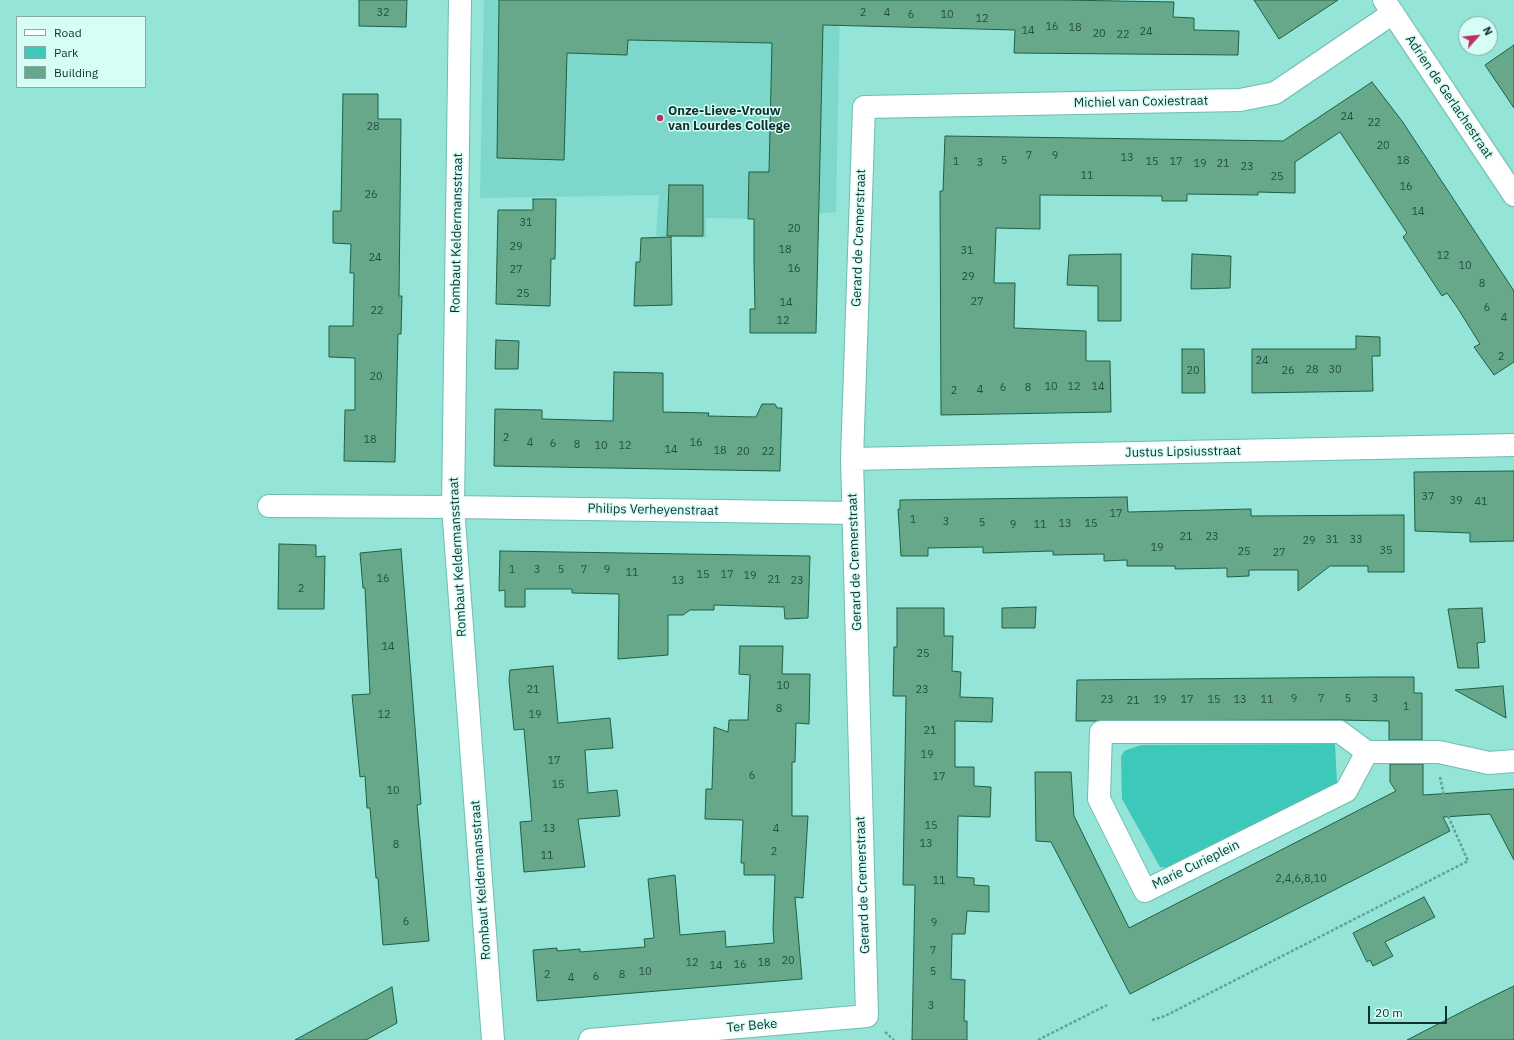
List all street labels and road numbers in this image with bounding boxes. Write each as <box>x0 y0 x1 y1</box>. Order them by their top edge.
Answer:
street label: Adrien de Gerlachestraat <box>1402 32 1496 162</box>
street label: Michiel van Coxiestraat <box>1074 93 1208 111</box>
street label: Rombaut Keldermansstraat <box>448 153 466 313</box>
street label: Gerard de Cremerstraat <box>849 169 869 307</box>
street label: Justus Lipsiusstraat <box>1125 443 1241 461</box>
street label: Rombaut Keldermansstraat <box>446 477 470 637</box>
street label: Gerard de Cremerstraat <box>845 493 865 631</box>
street label: Philips Verheyenstraat <box>587 501 719 519</box>
street label: Rombaut Keldermansstraat <box>468 800 494 960</box>
street label: Gerard de Cremerstraat <box>853 816 873 954</box>
street label: Marie Curieplein <box>1150 837 1242 893</box>
street label: Ter Beke <box>726 1016 778 1036</box>

